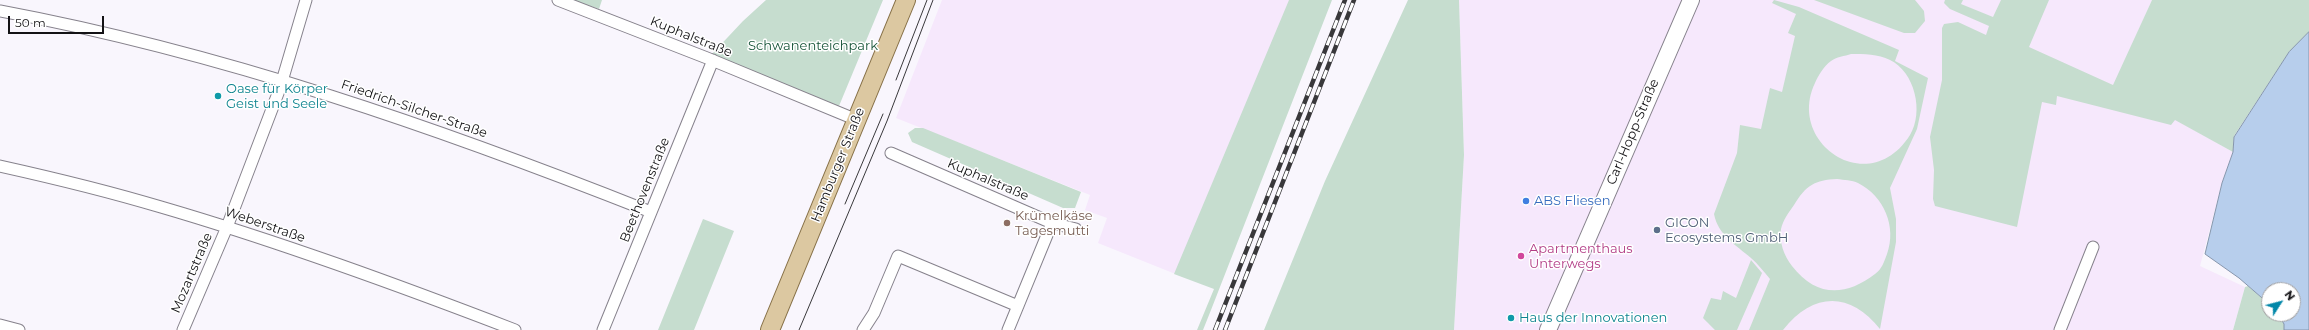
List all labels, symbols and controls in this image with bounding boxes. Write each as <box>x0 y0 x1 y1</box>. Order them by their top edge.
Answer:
scale bar <box>10 8 106 34</box>
street label: Kuphalstraße <box>648 13 734 61</box>
text: 50 m <box>15 15 46 30</box>
park label: Schwanenteichpark <box>748 38 878 54</box>
street label: Friedrich-Silcher-Straße <box>339 77 489 141</box>
street label: Carl-Hopp-Straße <box>1604 77 1662 187</box>
place label: Oase für Körper Geist und Seele <box>226 81 328 112</box>
marker: Oase für Körper Geist und Seele <box>213 91 223 101</box>
street label: Hamburger Straße <box>808 105 868 225</box>
street label: Beethovenstraße <box>617 135 673 245</box>
street label: Kuphalstraße <box>945 156 1031 204</box>
place label: ABS Fliesen <box>1534 193 1611 209</box>
marker: ABS Fliesen <box>1521 196 1531 206</box>
street label: Weberstraße <box>223 204 307 246</box>
place label: Krümelkäse Tagesmutti <box>1015 208 1093 239</box>
place label: GICON Ecosystems GmbH <box>1665 215 1788 246</box>
marker: Krümelkäse Tagesmutti <box>1002 218 1012 228</box>
marker: GICON Ecosystems GmbH <box>1652 225 1662 235</box>
street label: Mozartstraße <box>168 230 216 316</box>
place label: Apartmenthaus Unterwegs <box>1529 241 1633 272</box>
marker: Apartmenthaus Unterwegs <box>1516 251 1526 261</box>
north arrow <box>2261 282 2301 322</box>
text: N <box>2282 288 2298 303</box>
place label: Haus der Innovationen <box>1519 310 1667 326</box>
marker: Haus der Innovationen <box>1506 313 1516 323</box>

